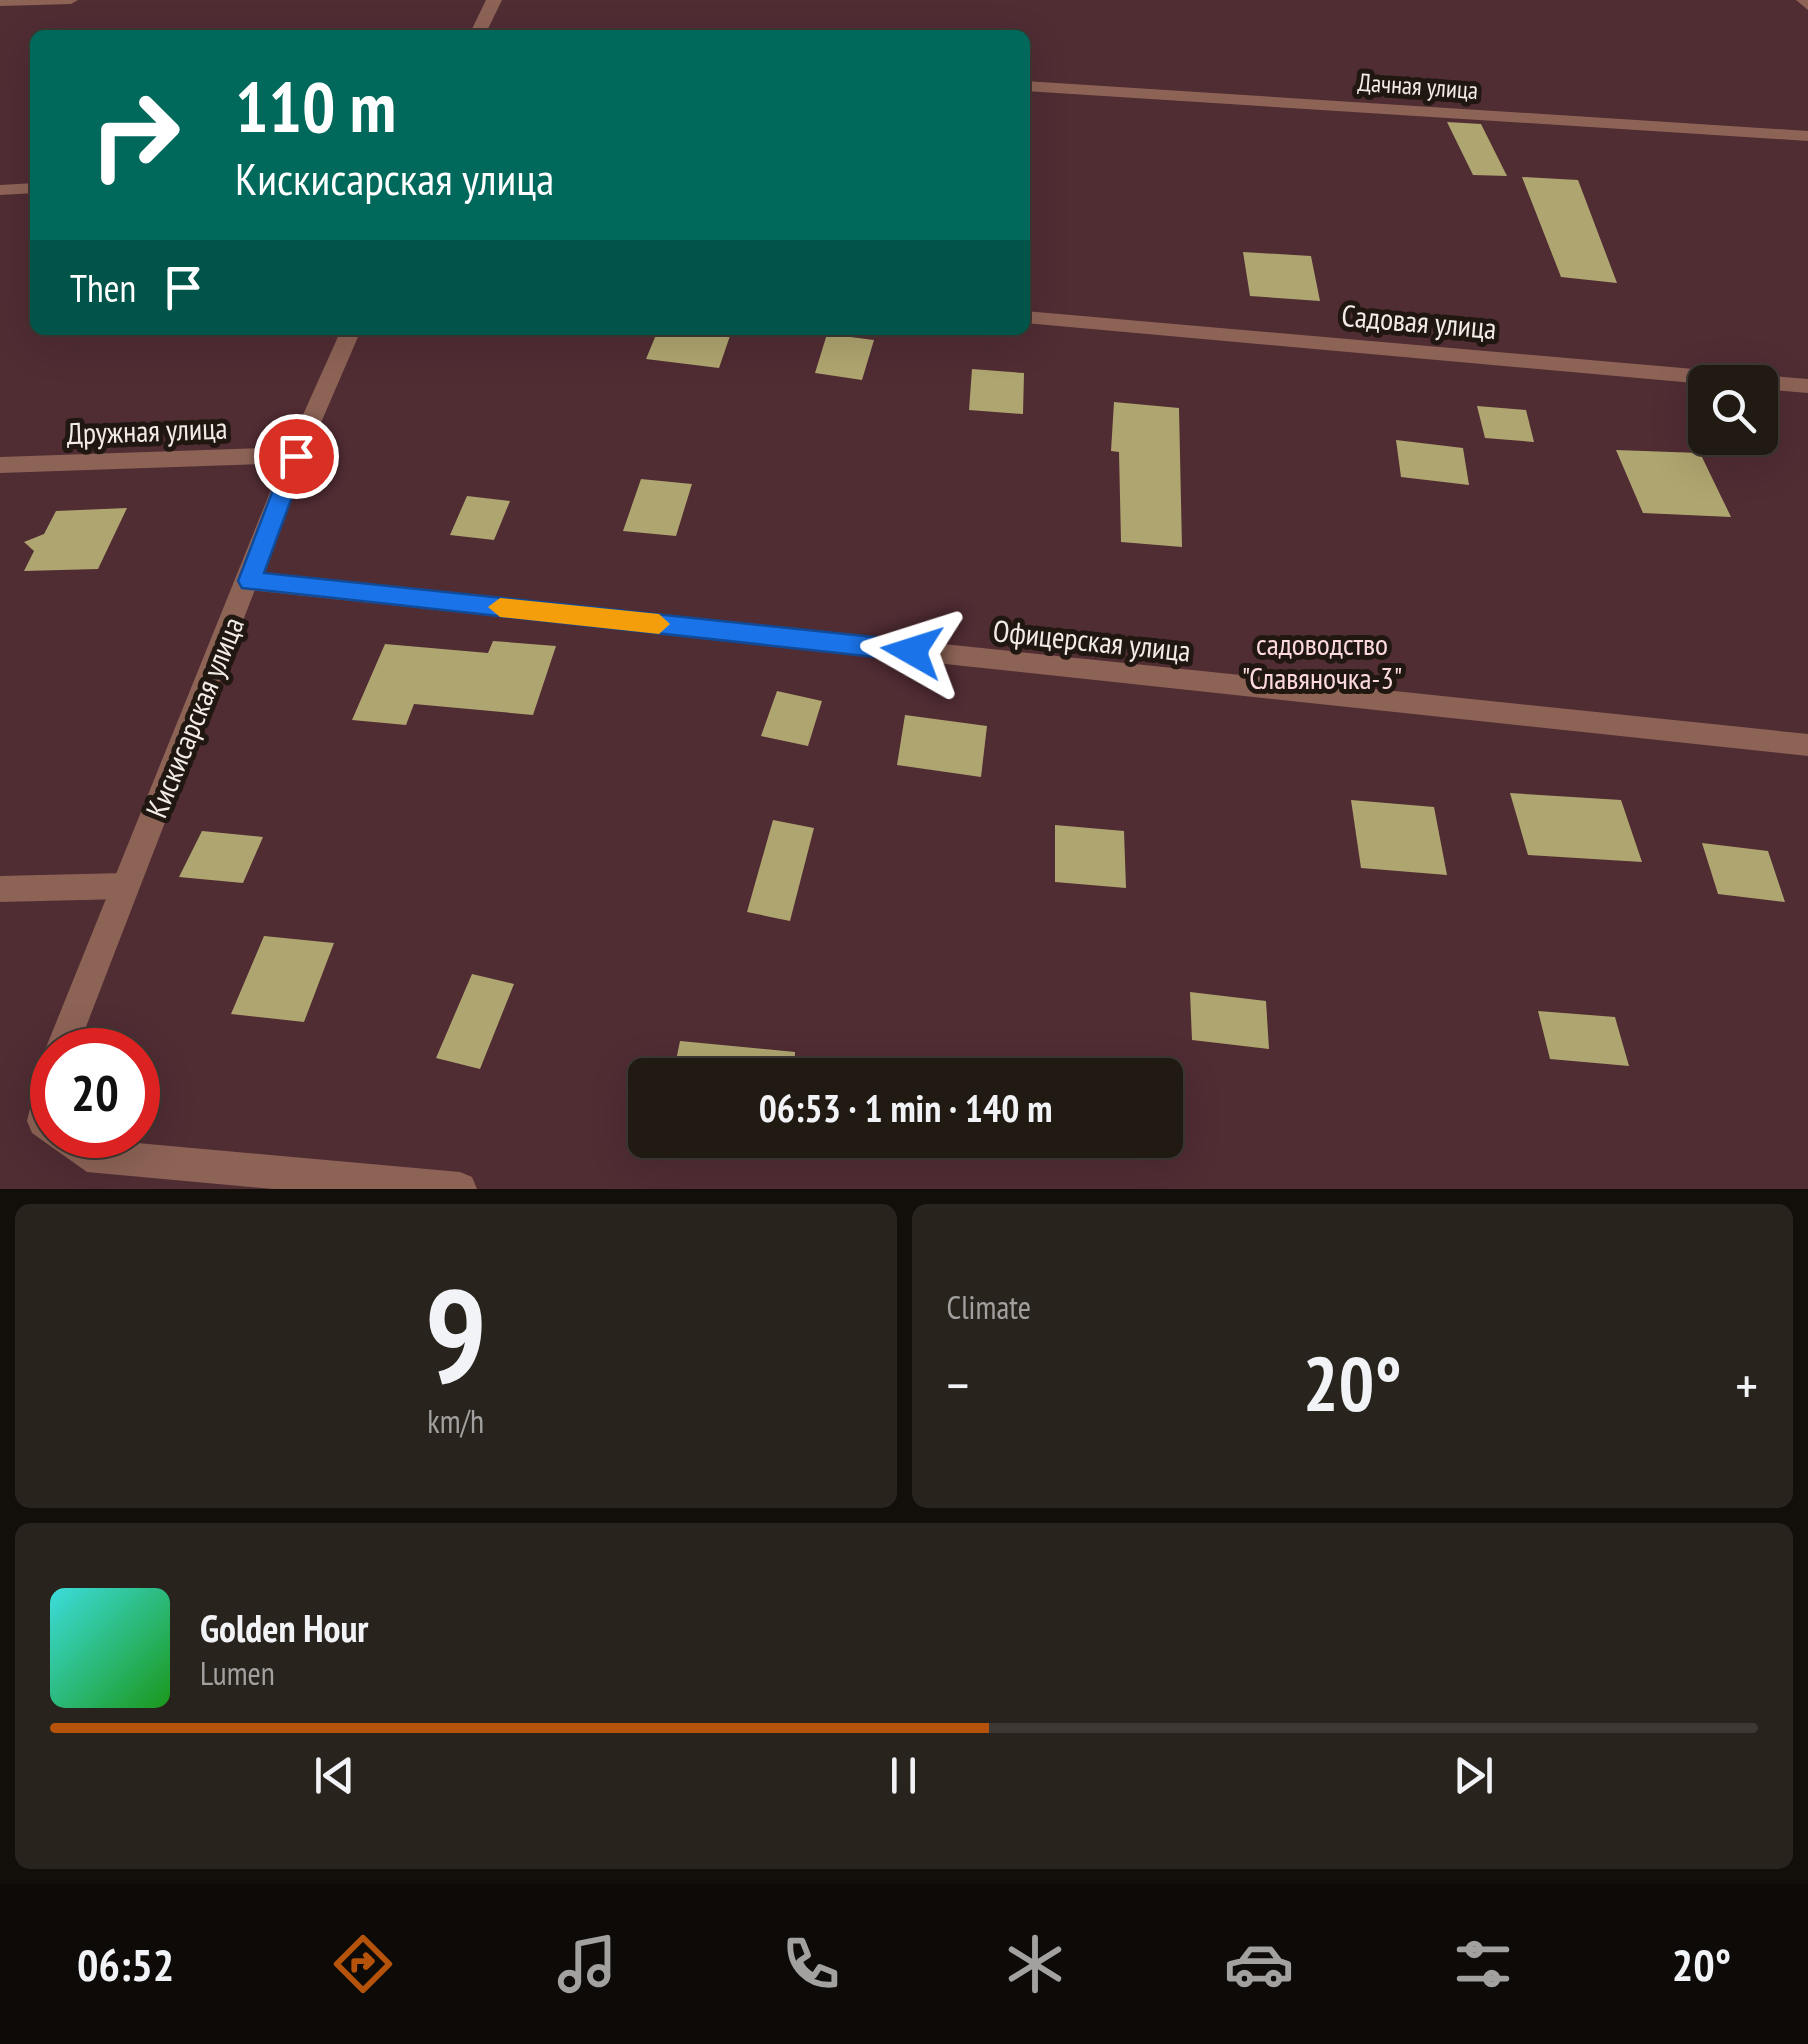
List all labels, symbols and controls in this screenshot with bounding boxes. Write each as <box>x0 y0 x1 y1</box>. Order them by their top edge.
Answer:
text: 110 m <box>235 61 396 151</box>
street label: Дачная улица <box>1357 66 1479 106</box>
icon: right <box>70 70 200 200</box>
text: Кискисарская улица <box>235 149 554 207</box>
icon: arrive <box>156 260 211 315</box>
text: Then <box>70 263 136 312</box>
street label: Садовая улица <box>1340 295 1498 347</box>
map controls <box>1688 365 1778 455</box>
button: search <box>1688 365 1778 455</box>
street label: Дружная улица <box>66 408 228 452</box>
pin <box>254 414 339 499</box>
icon: arrive <box>269 429 324 484</box>
position arrow <box>860 599 964 703</box>
street label: Офицерская улица <box>991 610 1193 670</box>
street label: Кискисарская улица <box>136 611 252 823</box>
park label: садоводство "Славяночка-3" <box>1242 624 1402 697</box>
speed limit sign: 20 <box>30 1028 160 1158</box>
text: 06:53 · 1 min · 140 m <box>759 1083 1052 1132</box>
text: 9 <box>425 1251 487 1419</box>
text: Climate <box>947 1286 1031 1328</box>
text: 20° <box>1303 1335 1402 1432</box>
text: − <box>947 1349 969 1420</box>
text: + <box>1735 1349 1758 1420</box>
text: km/h <box>427 1400 484 1442</box>
text: Golden Hour <box>200 1603 369 1652</box>
text: Lumen <box>200 1652 275 1694</box>
icon: previous <box>307 1748 362 1803</box>
icon: pause <box>876 1748 931 1803</box>
icon: next <box>1446 1748 1501 1803</box>
icon: directions <box>328 1929 398 1999</box>
icon: music <box>552 1929 622 1999</box>
icon: phone <box>776 1929 846 1999</box>
icon: climate <box>1000 1929 1070 1999</box>
icon: car <box>1224 1929 1294 1999</box>
icon: filters <box>1448 1929 1518 1999</box>
text: 06:52 <box>77 1935 174 1993</box>
text: 20° <box>1672 1935 1731 1993</box>

